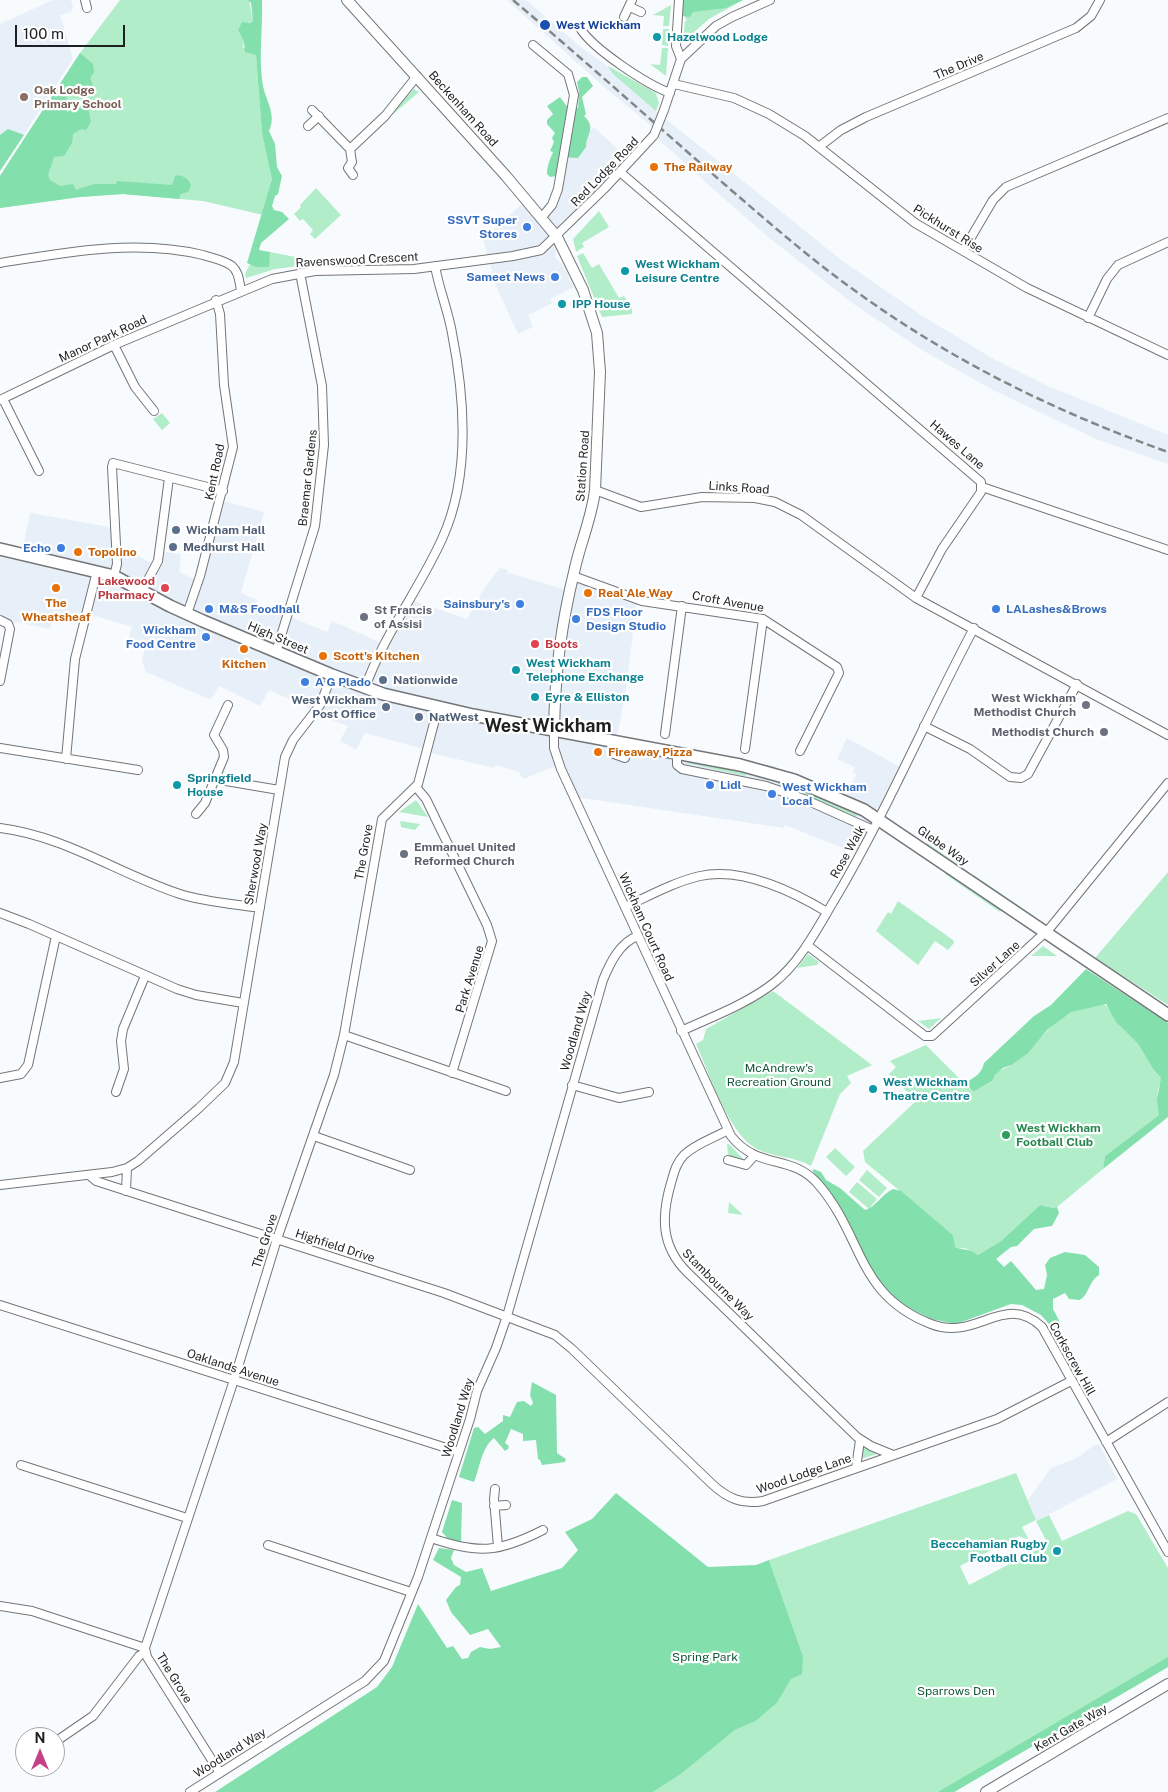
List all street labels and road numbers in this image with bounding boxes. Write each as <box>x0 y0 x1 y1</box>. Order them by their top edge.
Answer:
street label: The Drive <box>932 49 986 83</box>
street label: Beckenham Road <box>425 68 501 150</box>
street label: Red Lodge Road <box>568 134 642 210</box>
street label: Pickhurst Rise <box>910 202 986 256</box>
street label: Ravenswood Crescent <box>295 250 419 270</box>
street label: Manor Park Road <box>57 312 149 366</box>
street label: Hawes Lane <box>927 417 987 473</box>
street label: Braemar Gardens <box>296 429 320 527</box>
street label: Station Road <box>573 430 593 502</box>
street label: Kent Road <box>202 442 228 502</box>
street label: Links Road <box>708 479 770 497</box>
street label: Croft Avenue <box>691 589 765 615</box>
street label: High Street <box>246 619 310 657</box>
street label: Sherwood Way <box>242 822 270 906</box>
street label: The Grove <box>352 823 376 881</box>
street label: Rose Walk <box>828 823 868 881</box>
street label: Glebe Way <box>914 823 972 869</box>
street label: Wickham Court Road <box>616 871 676 983</box>
street label: Silver Lane <box>967 938 1023 990</box>
street label: Park Avenue <box>453 944 487 1014</box>
street label: Woodland Way <box>558 989 594 1073</box>
street label: The Grove <box>249 1212 281 1270</box>
street label: Highfield Drive <box>293 1226 377 1266</box>
street label: Stambourne Way <box>679 1246 757 1324</box>
street label: Corkscrew Hill <box>1046 1320 1098 1398</box>
street label: Oaklands Avenue <box>185 1346 281 1390</box>
street label: Woodland Way <box>439 1376 477 1460</box>
street label: Wood Lodge Lane <box>755 1451 853 1497</box>
street label: The Grove <box>153 1650 195 1706</box>
street label: Kent Gate Way <box>1032 1701 1110 1755</box>
street label: Woodland Way <box>191 1725 269 1781</box>

